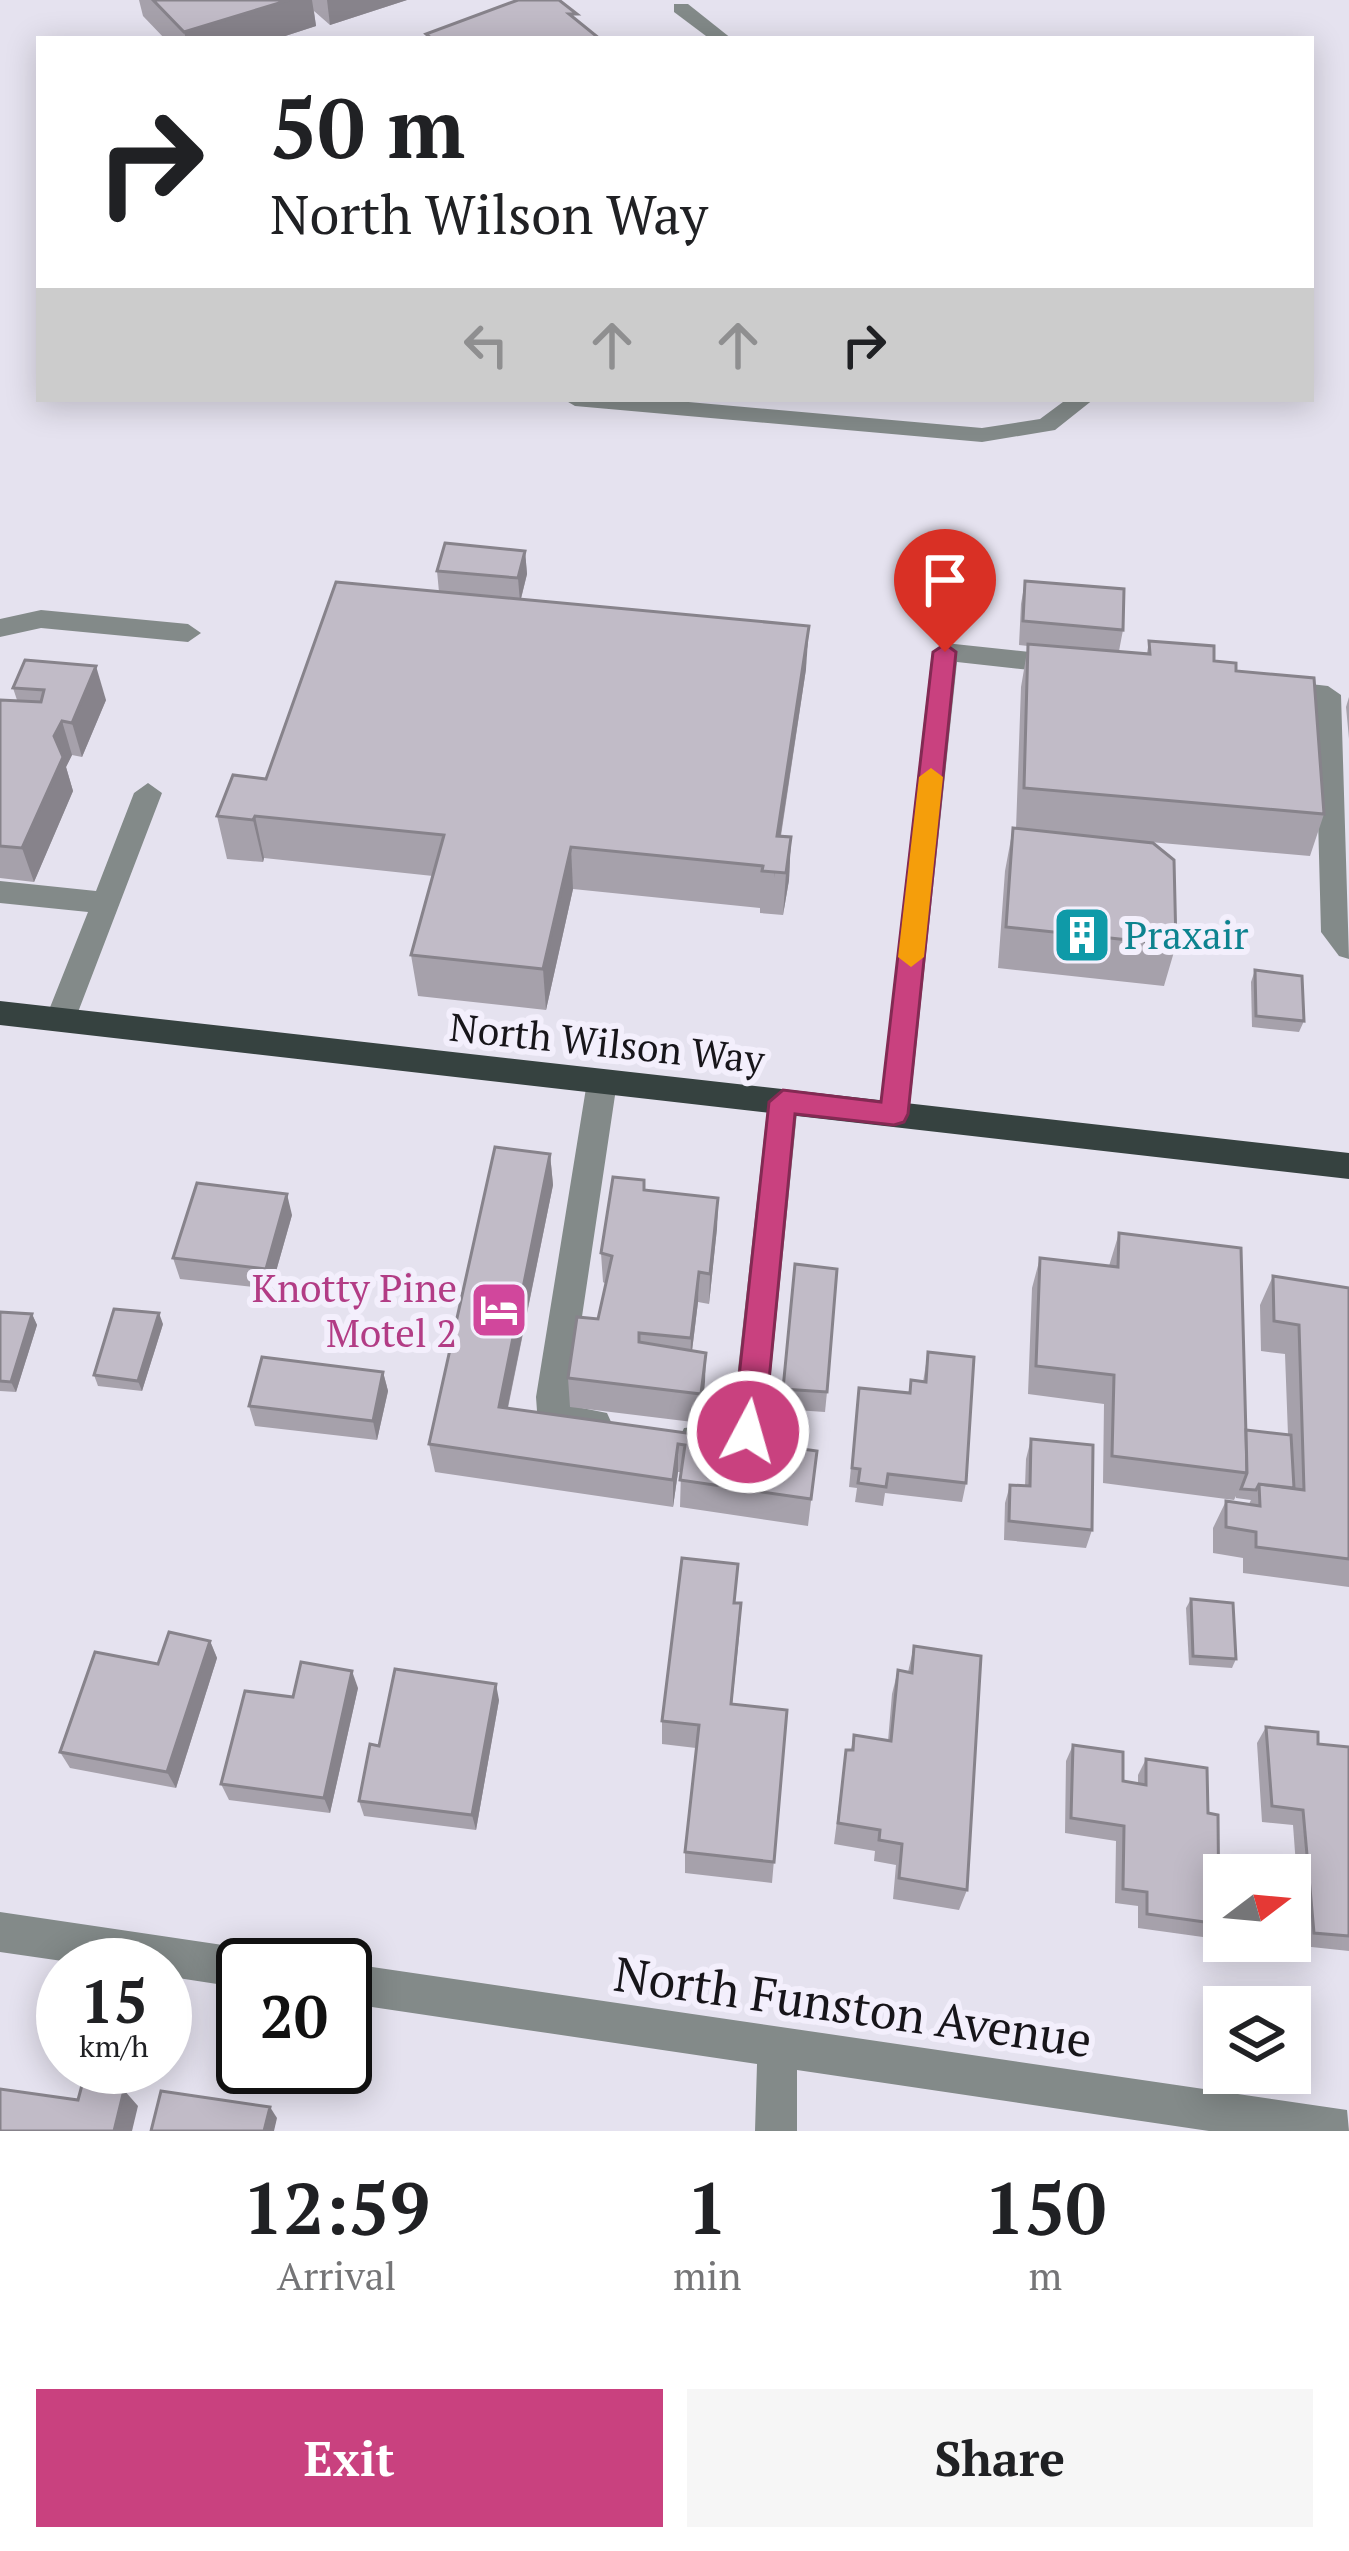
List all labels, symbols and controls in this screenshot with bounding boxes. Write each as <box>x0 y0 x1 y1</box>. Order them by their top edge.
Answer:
text: 50 m <box>270 71 465 182</box>
icon: right <box>72 84 228 240</box>
text: North Wilson Way <box>270 178 708 249</box>
icon: left <box>453 312 519 378</box>
icon: ahead <box>579 312 645 378</box>
icon: ahead <box>705 312 771 378</box>
icon: right <box>831 312 897 378</box>
pin <box>894 529 996 652</box>
icon: arrive <box>912 547 978 613</box>
building icon: Praxair <box>1051 904 1113 966</box>
place label: Praxair <box>1124 908 1249 960</box>
street label: North Wilson Way <box>447 1000 768 1085</box>
place label: Knotty Pine Motel 2 <box>252 1261 457 1358</box>
hotel icon: Knotty Pine Motel 2 <box>468 1279 530 1341</box>
position arrow <box>685 1369 811 1495</box>
north arrow <box>1203 1854 1311 1962</box>
map controls <box>1203 1854 1311 2094</box>
speed limit sign: 20 <box>216 1938 372 2094</box>
street label: North Funston Avenue <box>610 1941 1096 2071</box>
text: 15 <box>80 1961 148 2040</box>
button: layers <box>1203 1986 1311 2094</box>
text: km/h <box>79 2026 149 2066</box>
text: 12:59 <box>243 2159 430 2255</box>
text: 1 <box>687 2159 728 2255</box>
text: 150 <box>984 2159 1106 2255</box>
text: Arrival <box>277 2249 396 2301</box>
text: min <box>673 2249 741 2301</box>
text: m <box>1028 2249 1062 2301</box>
button: Exit <box>36 2389 663 2527</box>
button: Share <box>687 2389 1313 2527</box>

